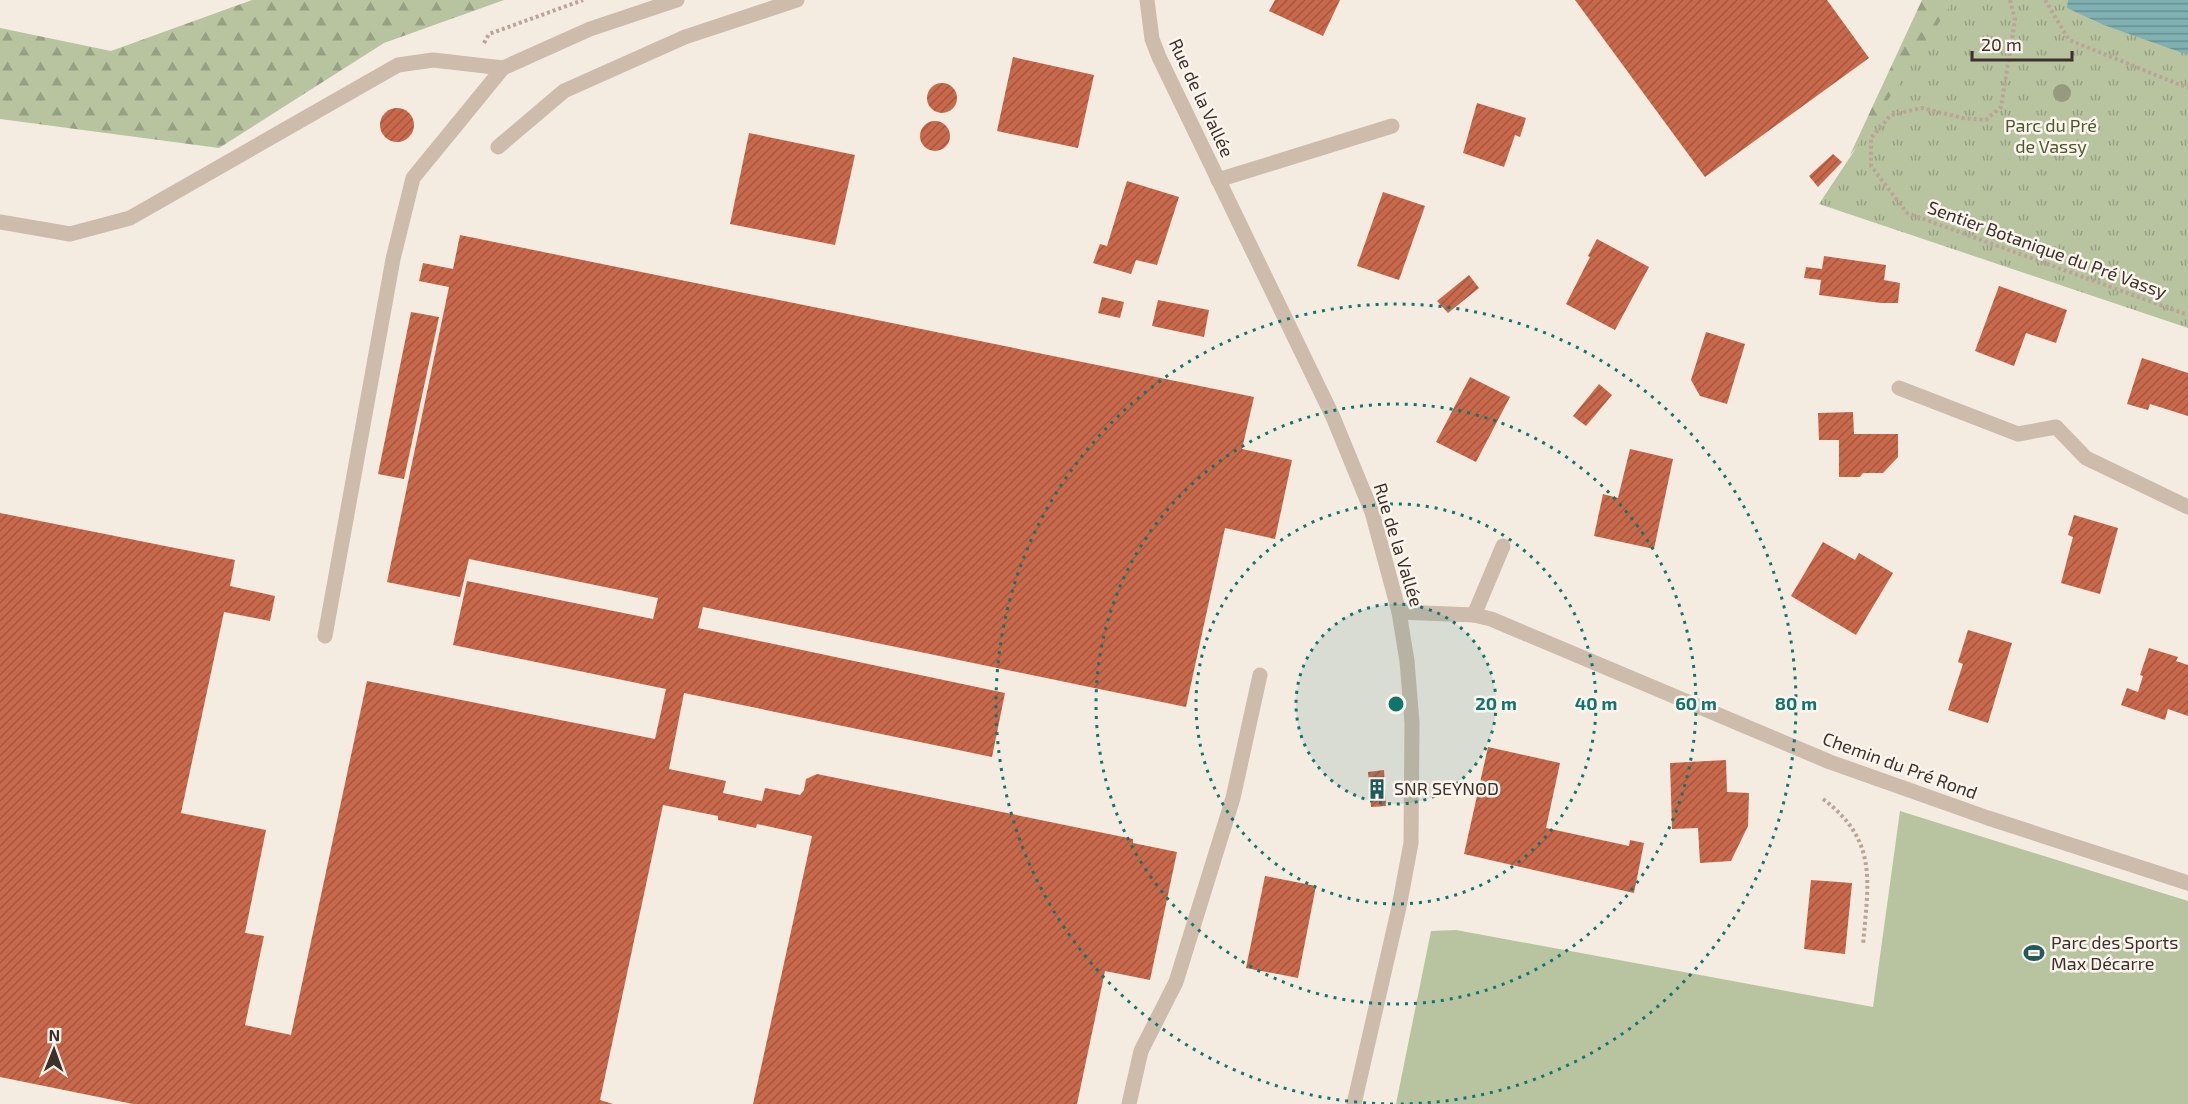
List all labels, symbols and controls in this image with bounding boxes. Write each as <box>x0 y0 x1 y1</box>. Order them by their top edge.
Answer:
scale bar <box>1972 24 2072 62</box>
text: 20 m <box>1981 33 2022 55</box>
street label: Rue de la Vallée <box>1165 35 1239 160</box>
park label: Parc du Pré de Vassy <box>2005 114 2097 157</box>
street label: Sentier Botanique du Pré Vassy <box>1925 195 2170 303</box>
street label: Rue de la Vallée <box>1370 480 1428 609</box>
text: 20 m <box>1475 692 1517 714</box>
text: 40 m <box>1575 692 1617 714</box>
text: 60 m <box>1675 692 1717 714</box>
text: 80 m <box>1775 692 1817 714</box>
centre of rings <box>1386 694 1406 714</box>
street label: Chemin du Pré Rond <box>1820 727 1981 803</box>
building icon: SNR SEYNOD <box>1365 777 1389 801</box>
place label: SNR SEYNOD <box>1394 777 1499 799</box>
place label: Parc des Sports Max Décarre <box>2051 931 2178 974</box>
sports icon: Parc des Sports Max Décarre <box>2022 941 2046 965</box>
north arrow <box>24 1020 84 1080</box>
text: N <box>48 1025 60 1044</box>

